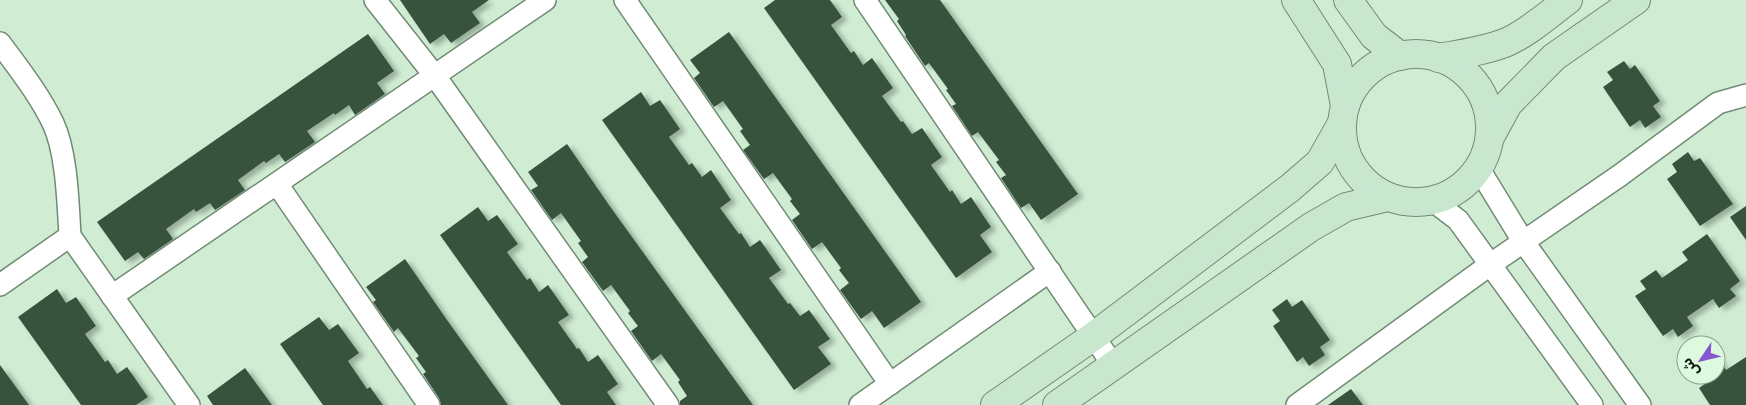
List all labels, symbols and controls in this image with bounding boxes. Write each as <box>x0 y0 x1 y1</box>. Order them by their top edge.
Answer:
north arrow <box>1676 335 1726 385</box>
text: ش <box>1677 354 1703 380</box>

